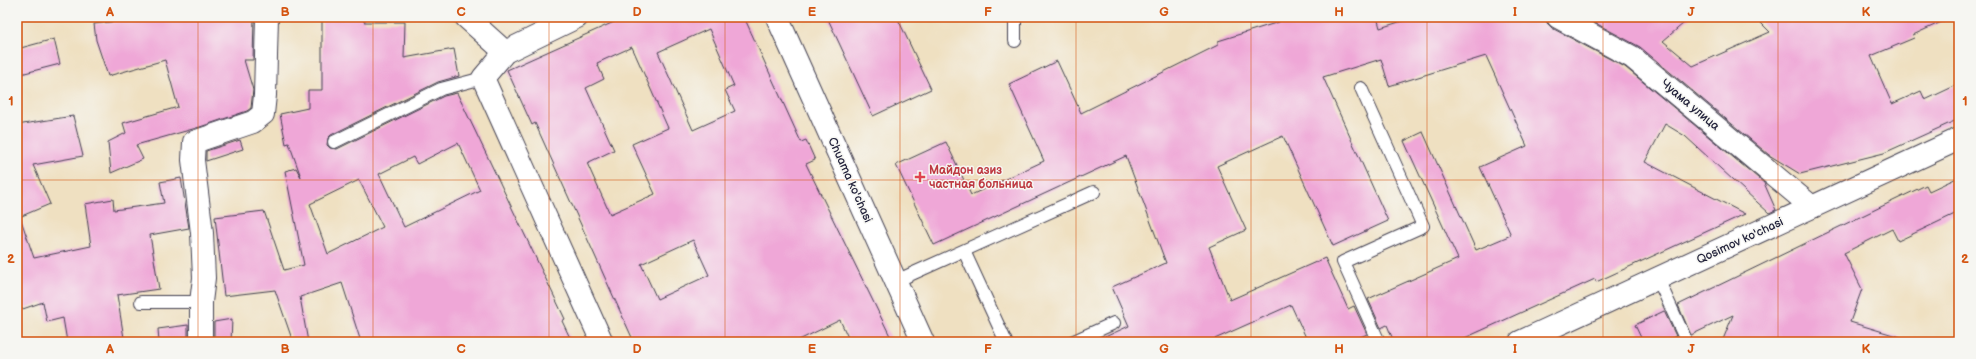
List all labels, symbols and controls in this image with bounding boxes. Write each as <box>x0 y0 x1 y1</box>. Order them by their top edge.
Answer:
text: A <box>105 4 114 20</box>
text: B <box>280 4 290 20</box>
text: C <box>456 4 466 20</box>
text: D <box>632 4 642 20</box>
text: E <box>808 4 817 20</box>
text: F <box>984 4 992 20</box>
text: G <box>1159 4 1169 20</box>
text: H <box>1334 4 1344 20</box>
text: I <box>1513 4 1517 20</box>
text: J <box>1687 4 1695 20</box>
text: K <box>1862 4 1871 20</box>
street label: Чуама улица <box>1658 76 1722 134</box>
text: 1 <box>8 93 14 109</box>
text: 1 <box>1962 93 1968 109</box>
street label: Chuama ko'chasi <box>824 135 876 225</box>
place label: Майдон азиз частная больница <box>929 163 1034 192</box>
marker: Майдон азиз частная больница <box>914 171 926 183</box>
street label: Qosimov ko'chasi <box>1694 214 1786 268</box>
text: 2 <box>7 251 15 267</box>
text: 2 <box>1961 251 1969 267</box>
text: A <box>105 341 114 357</box>
text: B <box>280 341 290 357</box>
text: C <box>456 341 466 357</box>
text: D <box>632 341 642 357</box>
text: E <box>808 341 817 357</box>
text: F <box>984 341 992 357</box>
text: G <box>1159 341 1169 357</box>
text: H <box>1334 341 1344 357</box>
text: I <box>1513 341 1517 357</box>
text: J <box>1687 341 1695 357</box>
text: K <box>1862 341 1871 357</box>

